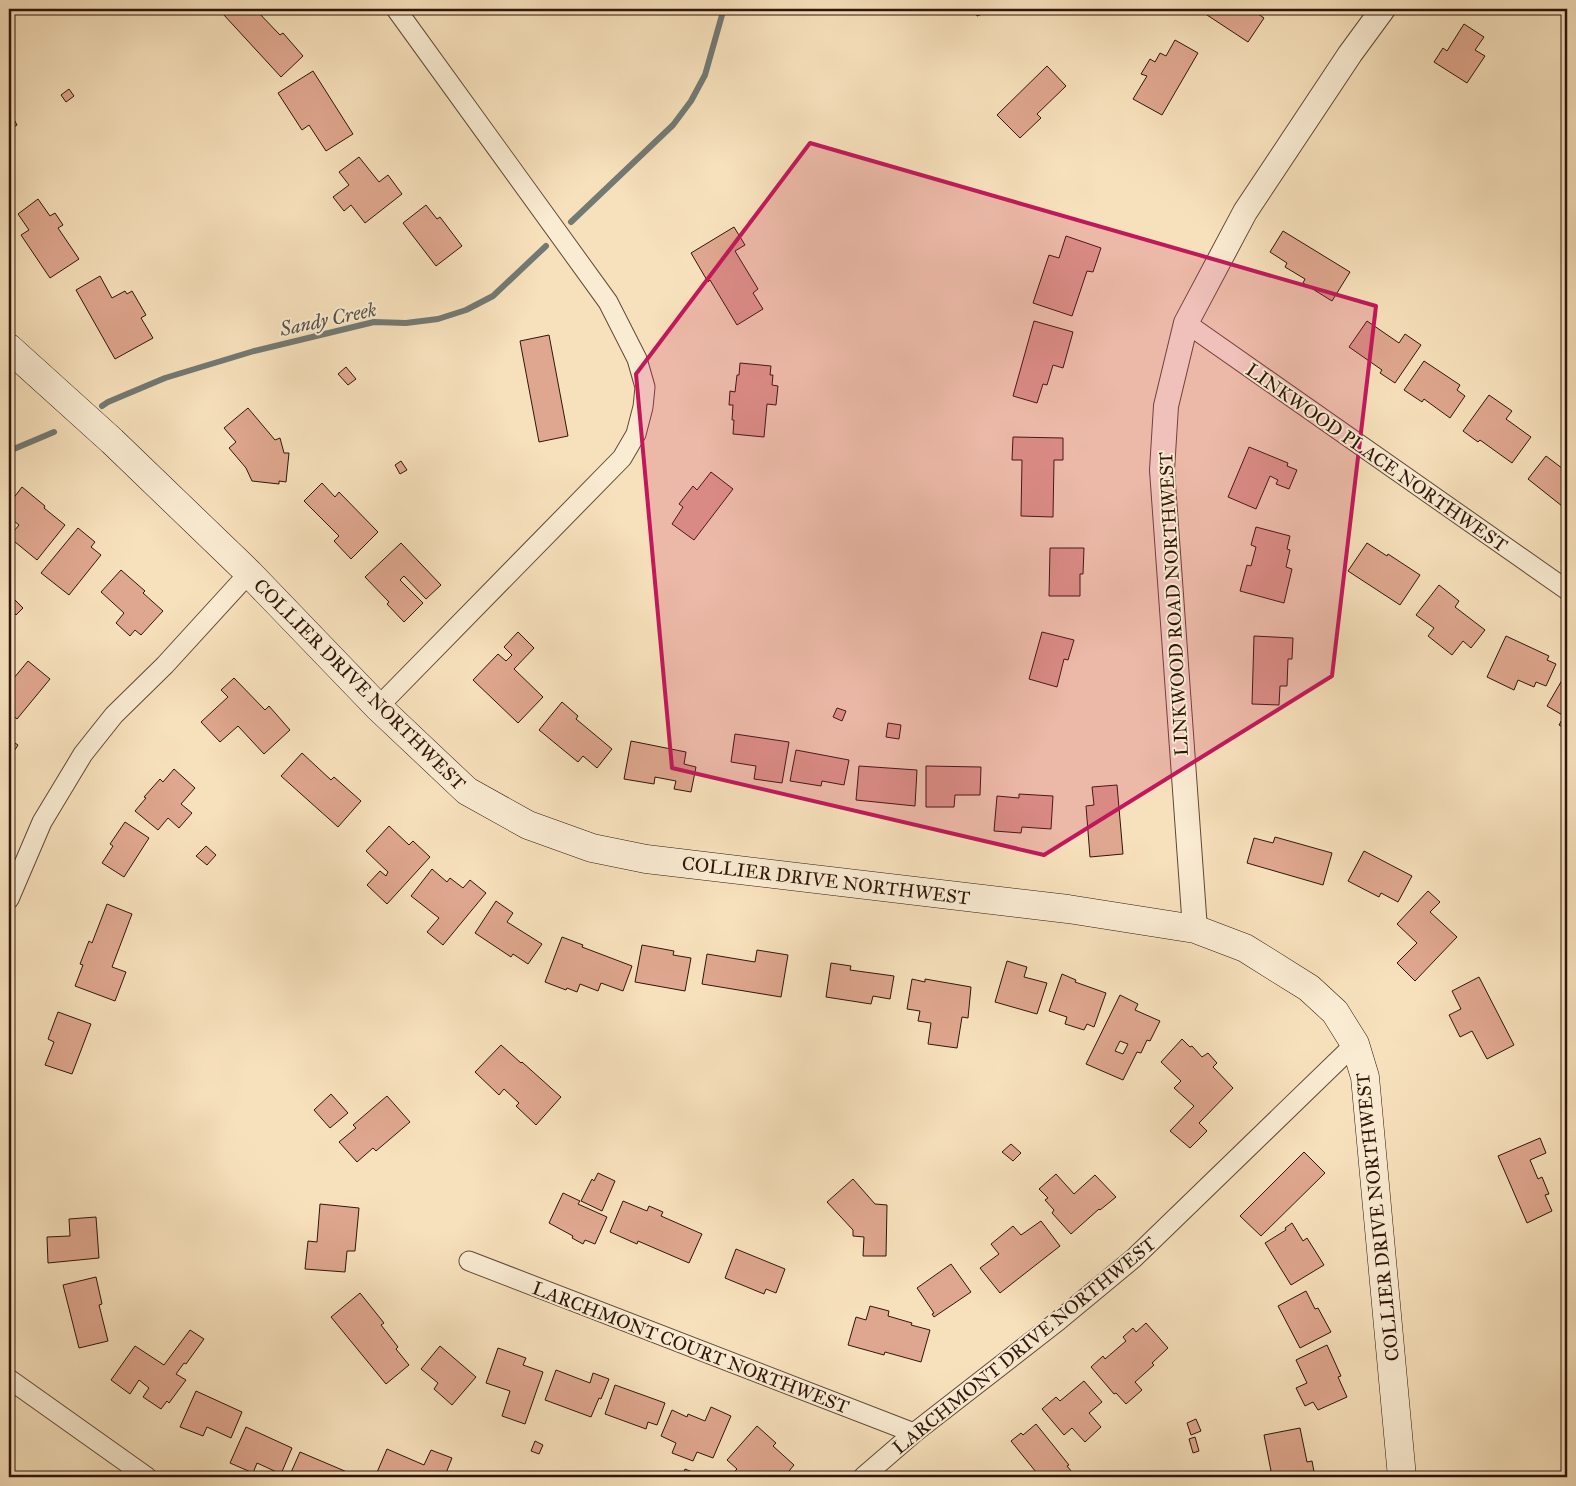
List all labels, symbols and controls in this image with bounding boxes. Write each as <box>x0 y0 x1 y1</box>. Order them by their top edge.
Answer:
water label: Sandy Creek <box>277 297 379 341</box>
street label: LINKWOOD PLACE NORTHWEST <box>1242 358 1512 557</box>
street label: LINKWOOD ROAD NORTHWEST <box>1154 451 1193 757</box>
street label: COLLIER DRIVE NORTHWEST <box>249 574 470 795</box>
street label: COLLIER DRIVE NORTHWEST <box>681 851 971 910</box>
street label: COLLIER DRIVE NORTHWEST <box>1351 1071 1404 1362</box>
street label: LARCHMONT DRIVE NORTHWEST <box>888 1232 1161 1459</box>
street label: LARCHMONT COURT NORTHWEST <box>529 1276 852 1419</box>

